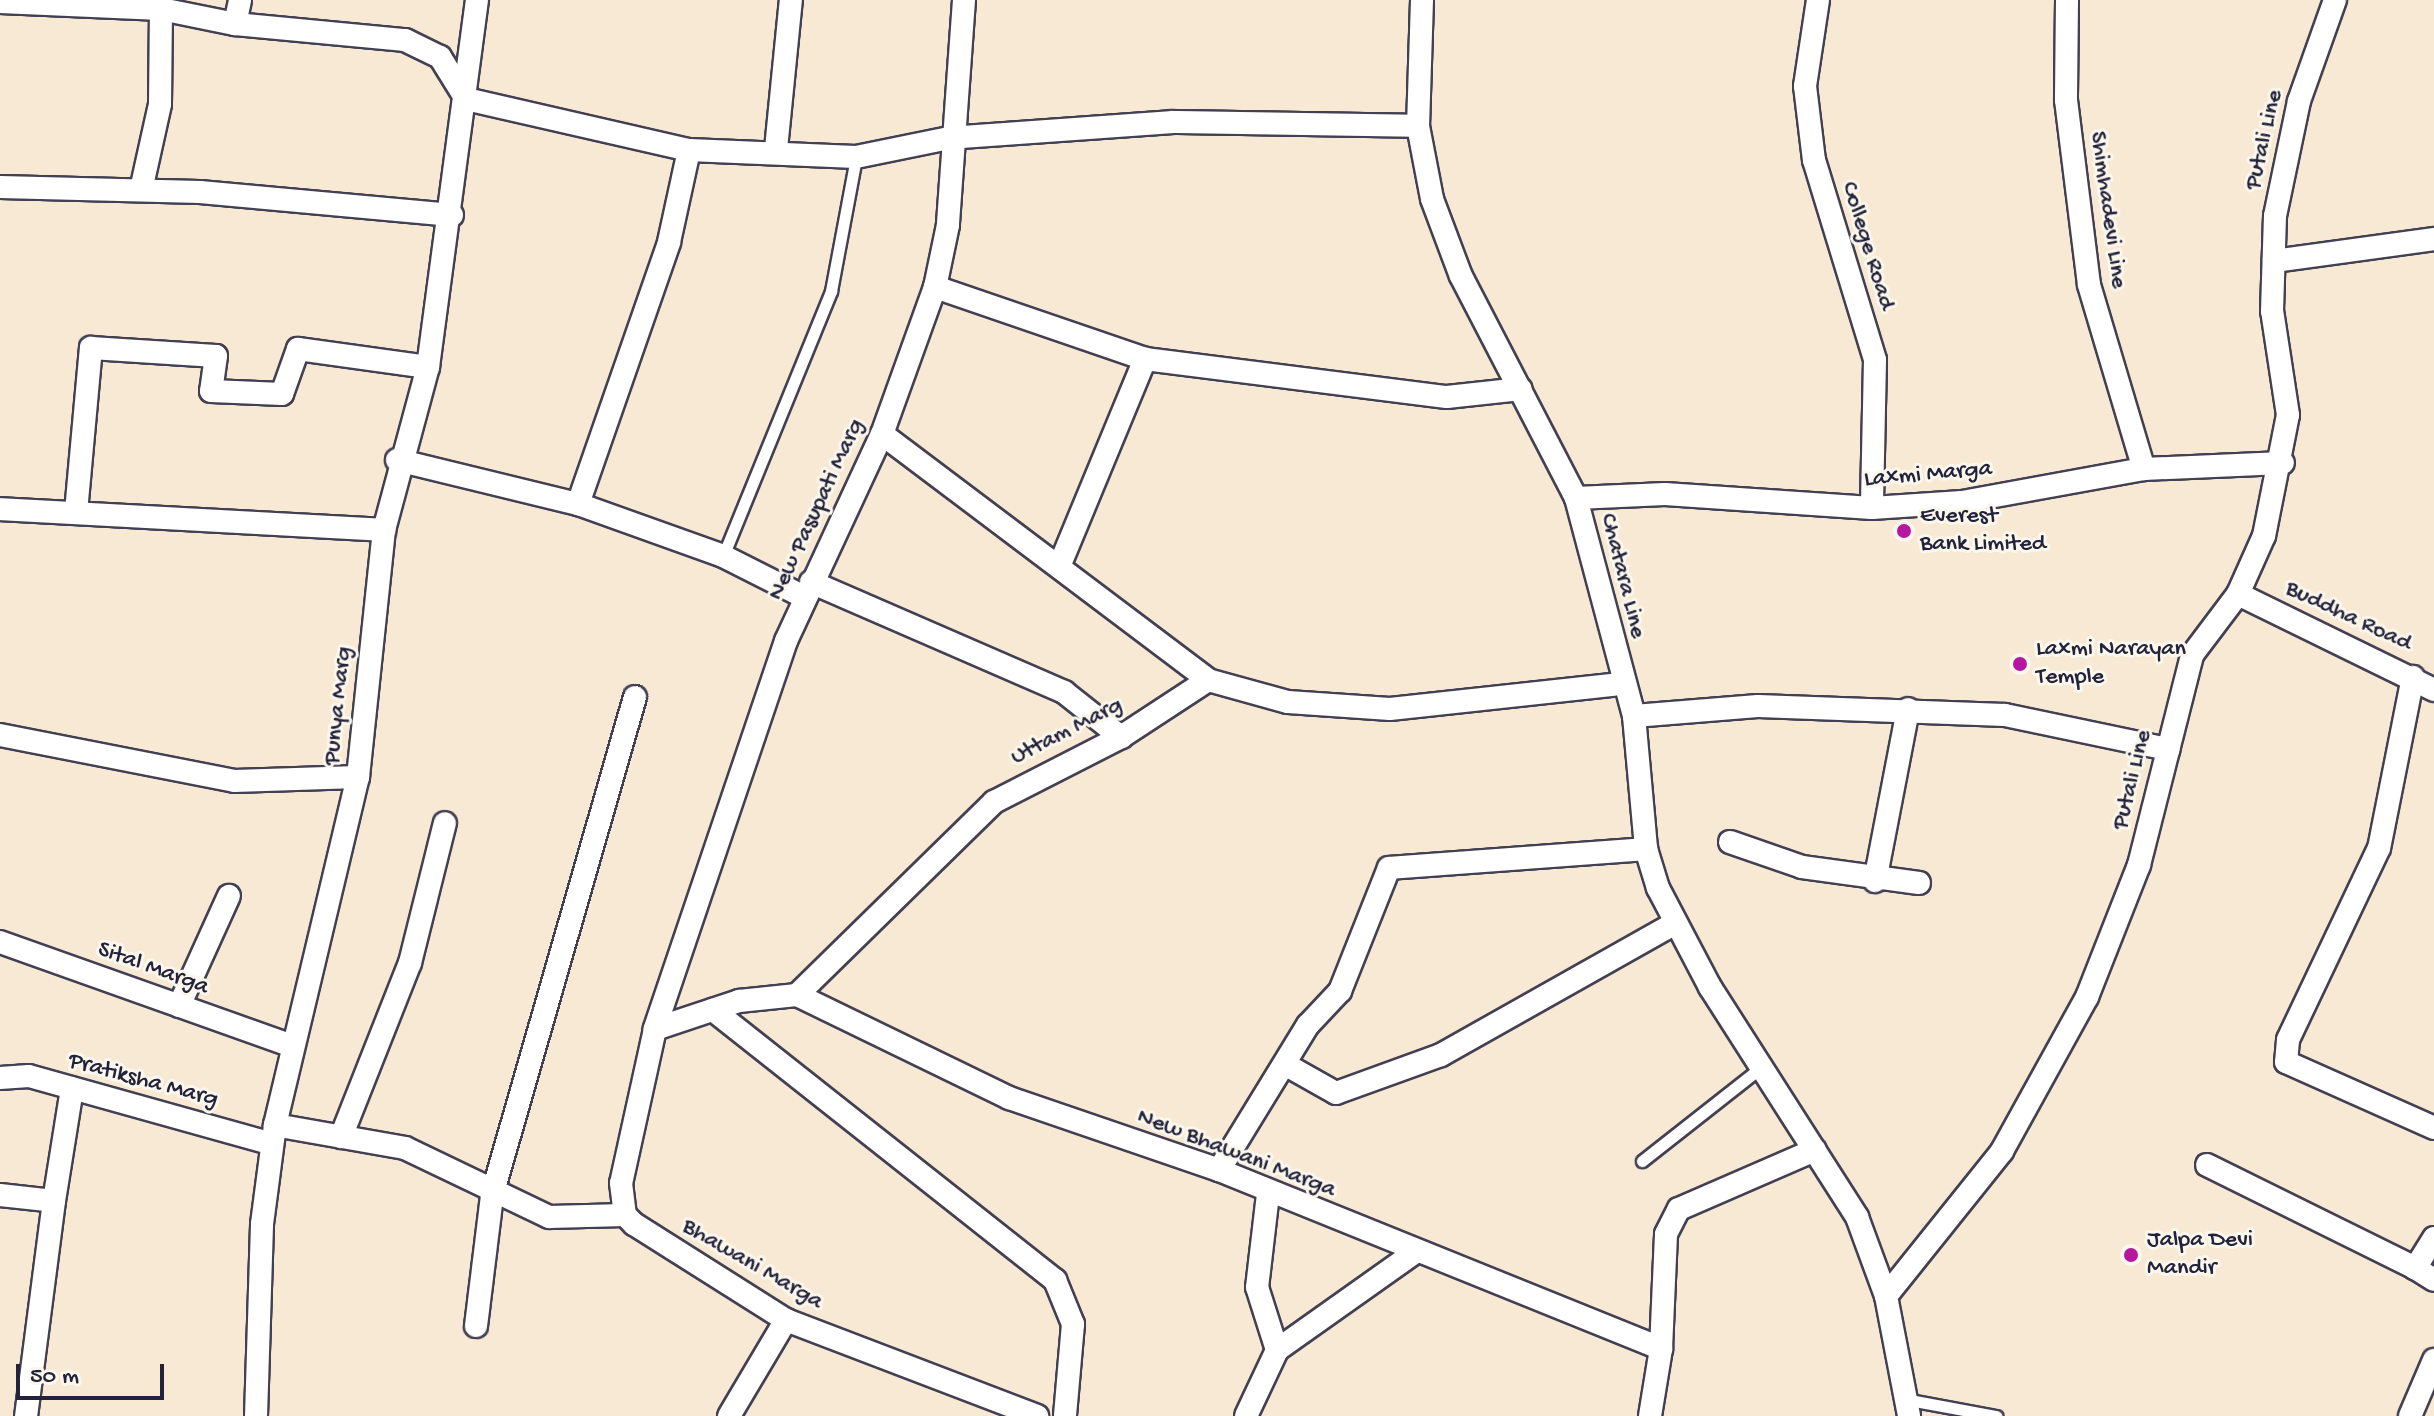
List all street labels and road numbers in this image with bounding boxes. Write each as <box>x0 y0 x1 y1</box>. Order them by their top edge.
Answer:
street label: Putali Line <box>2240 87 2290 193</box>
street label: Shimhadevi Line <box>2082 130 2132 290</box>
street label: College Road <box>1834 178 1900 314</box>
street label: New Pasupati Marg <box>762 415 872 605</box>
street label: Laxmi Marga <box>1863 455 1993 495</box>
street label: Chatara Line <box>1593 511 1651 641</box>
street label: Buddha Road <box>2280 575 2416 659</box>
street label: Punya Marg <box>318 645 360 767</box>
street label: Uttam Marg <box>1006 692 1128 772</box>
street label: Putali Line <box>2107 727 2159 833</box>
street label: Sital Marga <box>94 936 212 1002</box>
street label: Pratiksha Marg <box>65 1047 221 1115</box>
street label: New Bhawani Marga <box>1133 1103 1339 1205</box>
street label: Bhawani Marga <box>676 1213 828 1317</box>

